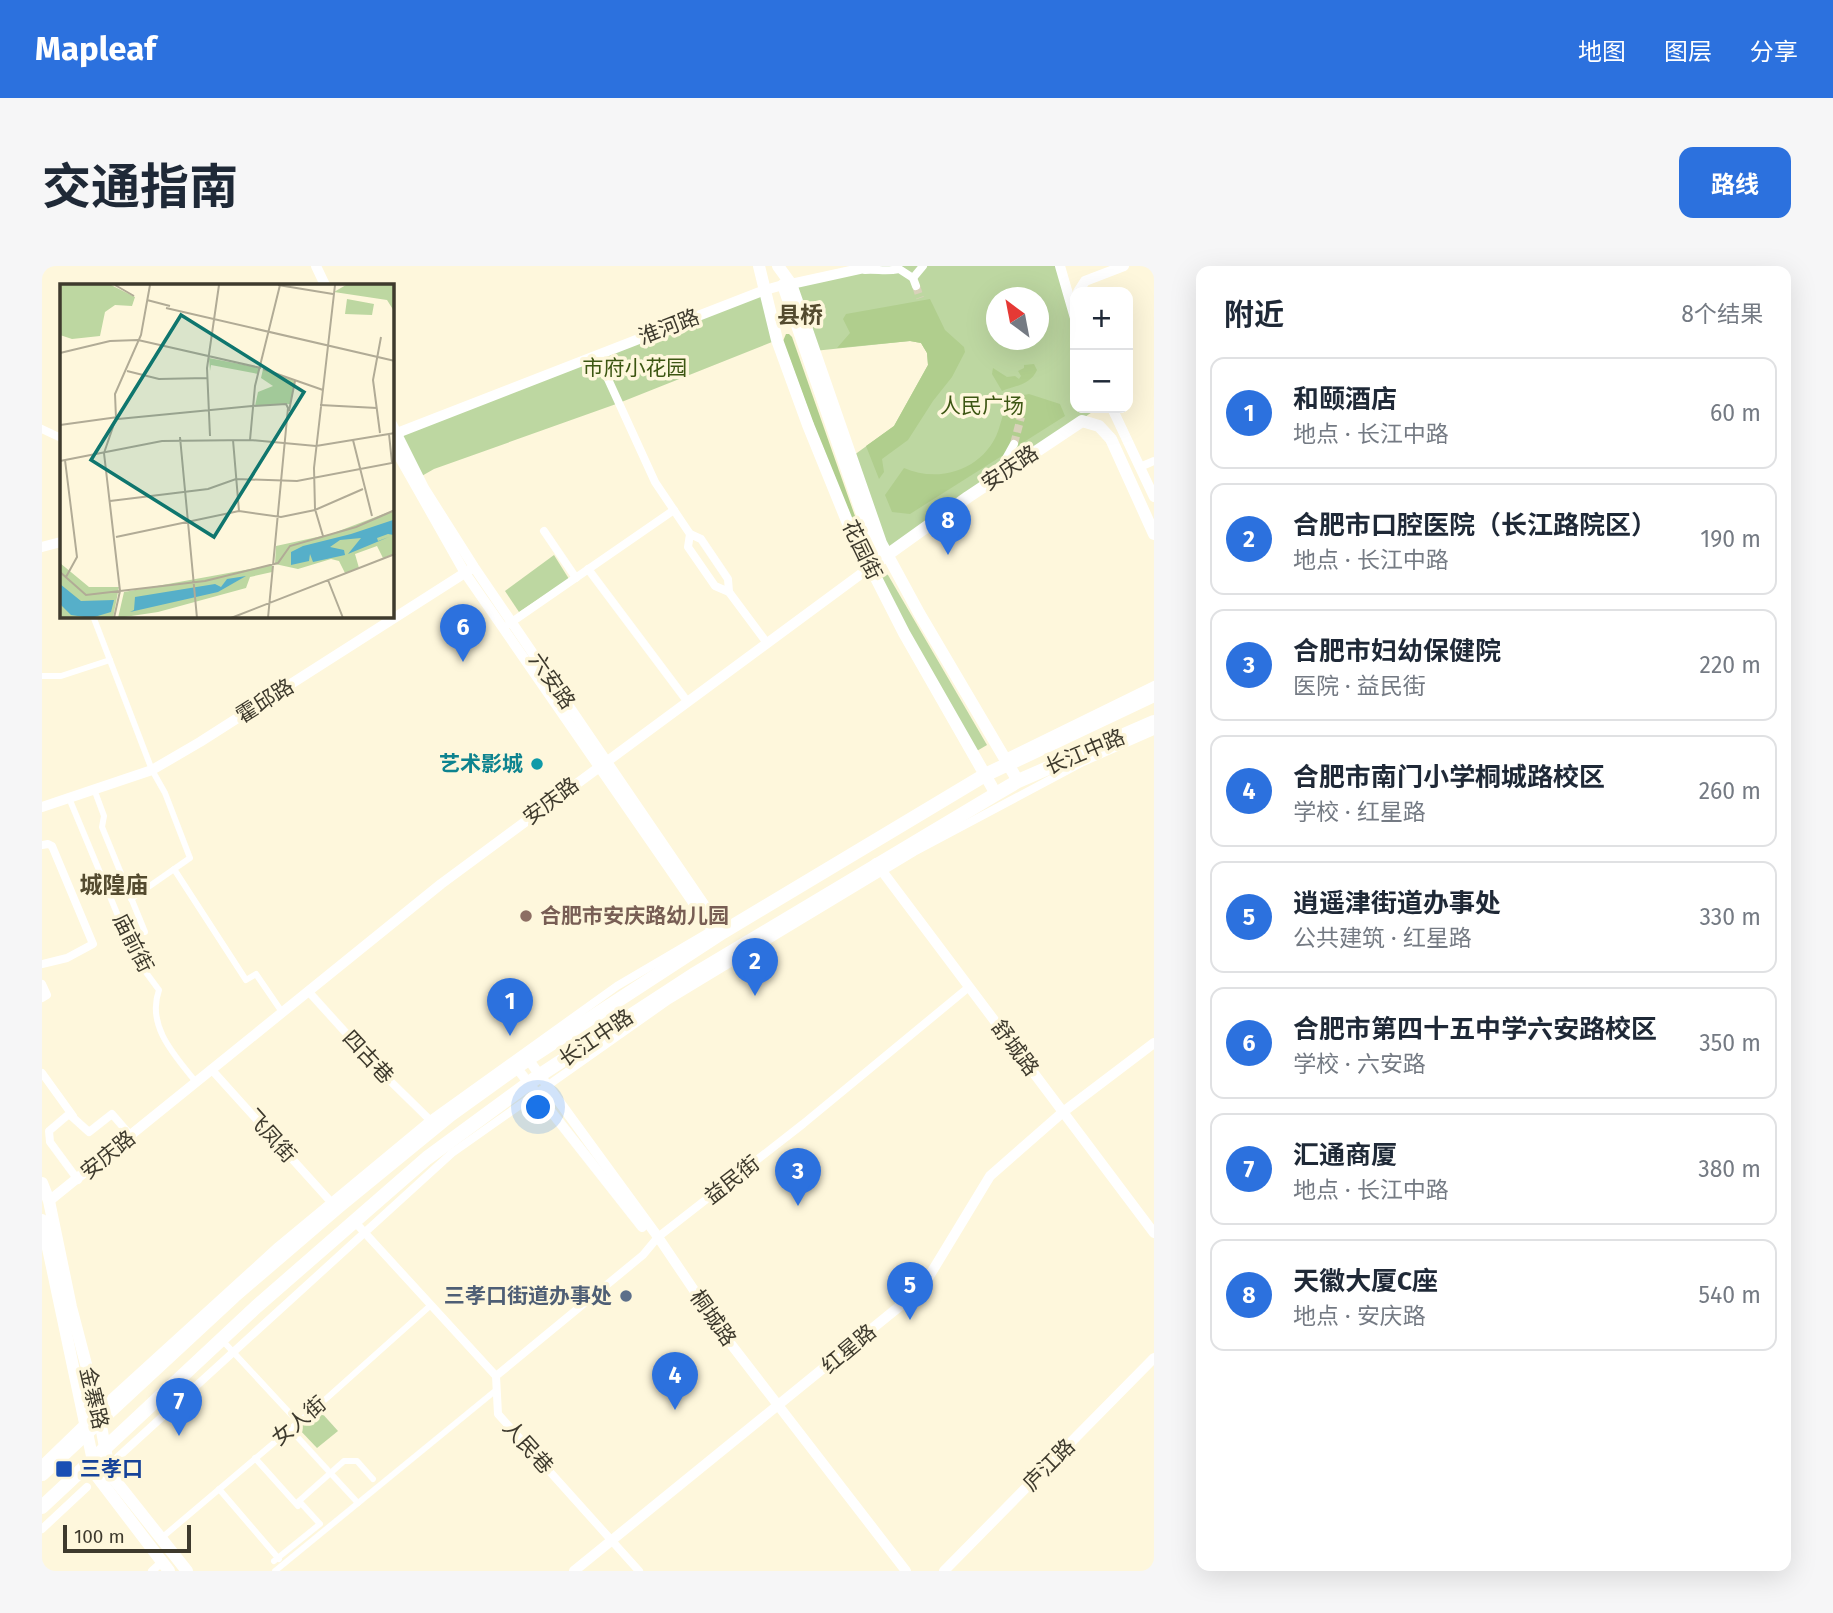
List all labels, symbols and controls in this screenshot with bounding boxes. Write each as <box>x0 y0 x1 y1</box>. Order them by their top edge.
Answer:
text: Mapleaf <box>35 29 156 69</box>
text: 地图 <box>1578 38 1626 66</box>
text: 图层 <box>1664 38 1712 66</box>
text: 分享 <box>1750 38 1798 66</box>
button: 路线 <box>1679 147 1791 218</box>
text: 交通指南 <box>42 158 238 217</box>
inset map <box>60 284 394 618</box>
north arrow <box>986 287 1049 350</box>
map controls <box>1070 287 1133 413</box>
button: + <box>1070 287 1133 350</box>
text: 附近 <box>1224 297 1284 333</box>
text: 8个结果 <box>1681 300 1763 328</box>
district label: 县桥 <box>777 301 823 329</box>
street label: 淮河路 <box>635 304 703 350</box>
button: − <box>1070 350 1133 413</box>
park label: 市府小花园 <box>583 355 688 381</box>
text: 和颐酒店 <box>1293 384 1397 415</box>
park label: 人民广场 <box>940 393 1024 419</box>
text: 1 <box>1244 399 1254 427</box>
text: 60 m <box>1710 399 1761 427</box>
text: 地点 · 长江中路 <box>1293 420 1449 448</box>
street label: 安庆路 <box>977 440 1043 496</box>
pin: 8 <box>925 497 971 555</box>
text: 合肥市口腔医院（长江路院区） <box>1293 510 1657 541</box>
street label: 花园街 <box>837 516 887 584</box>
text: 2 <box>1243 525 1255 553</box>
text: 190 m <box>1700 525 1761 553</box>
text: 地点 · 长江中路 <box>1293 546 1449 574</box>
pin: 6 <box>440 604 486 662</box>
text: 合肥市妇幼保健院 <box>1293 636 1501 667</box>
street label: 六安路 <box>523 648 581 714</box>
text: 3 <box>1243 651 1255 679</box>
text: 220 m <box>1700 651 1761 679</box>
text: 医院 · 益民街 <box>1293 672 1426 700</box>
street label: 霍邱路 <box>231 673 299 729</box>
street label: 长江中路 <box>1041 724 1129 780</box>
place label: 艺术影城 <box>439 751 523 777</box>
marker: 艺术影城 <box>529 756 545 772</box>
text: 合肥市南门小学桐城路校区 <box>1293 762 1605 793</box>
street label: 安庆路 <box>518 772 584 830</box>
text: 4 <box>1243 777 1256 805</box>
text: 260 m <box>1699 777 1761 805</box>
text: 学校 · 红星路 <box>1293 798 1426 826</box>
district label: 城隍庙 <box>80 871 149 899</box>
text: 逍遥津街道办事处 <box>1293 888 1501 919</box>
place label: 合肥市安庆路幼儿园 <box>540 903 729 929</box>
text: 5 <box>1243 903 1255 931</box>
text: 330 m <box>1699 903 1761 931</box>
marker: 合肥市安庆路幼儿园 <box>518 908 534 924</box>
street label: 庙前街 <box>107 909 159 977</box>
text: 公共建筑 · 红星路 <box>1293 924 1472 952</box>
pin: 2 <box>732 938 778 996</box>
pin: 1 <box>487 978 533 1036</box>
street label: 长江中路 <box>554 1004 638 1072</box>
text: 合肥市第四十五中学六安路校区 <box>1293 1014 1657 1045</box>
street label: 舒城路 <box>986 1015 1044 1081</box>
street label: 四古巷 <box>337 1025 399 1089</box>
text: 6 <box>1243 1029 1255 1057</box>
text: 350 m <box>1699 1029 1761 1057</box>
text: 学校 · 六安路 <box>1293 1050 1426 1078</box>
your location <box>521 1090 555 1124</box>
street label: 飞凤街 <box>240 1104 302 1168</box>
street label: 安庆路 <box>75 1125 141 1185</box>
text: 汇通商厦 <box>1293 1140 1397 1171</box>
pin: 3 <box>775 1148 821 1206</box>
street label: 益民街 <box>699 1150 765 1210</box>
text: 7 <box>1244 1155 1254 1183</box>
text: 380 m <box>1698 1155 1761 1183</box>
text: 地点 · 长江中路 <box>1293 1176 1449 1204</box>
pin: 5 <box>887 1262 933 1320</box>
text: 天徽大厦C座 <box>1293 1266 1438 1297</box>
text: 8 <box>1242 1281 1256 1309</box>
text: 540 m <box>1699 1281 1761 1309</box>
place label: 三孝口街道办事处 <box>444 1283 612 1309</box>
street label: 桐城路 <box>684 1285 742 1351</box>
marker: 三孝口街道办事处 <box>618 1288 634 1304</box>
text: 地点 · 安庆路 <box>1293 1302 1426 1330</box>
street label: 红星路 <box>817 1319 881 1379</box>
pin: 4 <box>652 1352 698 1410</box>
street label: 金寨路 <box>74 1364 114 1432</box>
pin: 7 <box>156 1378 202 1436</box>
street label: 女人街 <box>267 1391 331 1451</box>
street label: 人民巷 <box>497 1415 559 1479</box>
street label: 庐江路 <box>1018 1434 1080 1496</box>
place label: 三孝口 <box>80 1456 143 1482</box>
marker: 三孝口 <box>54 1459 74 1479</box>
scale bar <box>63 1522 191 1554</box>
text: 100 m <box>74 1525 125 1548</box>

